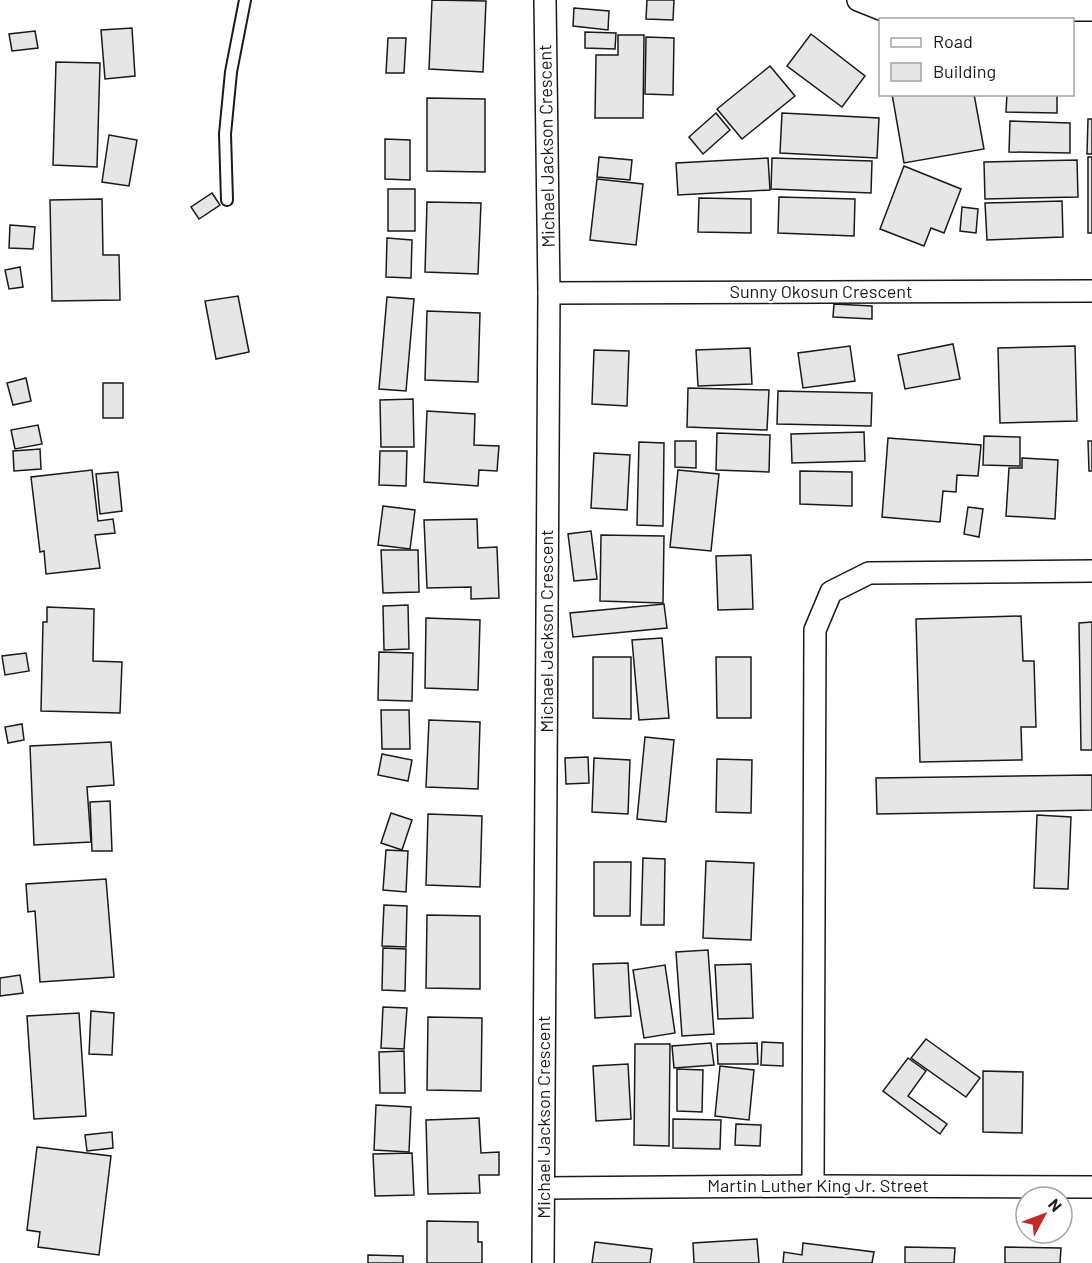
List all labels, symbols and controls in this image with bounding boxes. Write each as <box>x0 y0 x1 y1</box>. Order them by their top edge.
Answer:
legend <box>879 18 1074 96</box>
text: Road <box>933 30 973 52</box>
street label: Michael Jackson Crescent <box>533 44 559 248</box>
text: Building <box>933 60 996 82</box>
street label: Sunny Okosun Crescent <box>729 280 913 302</box>
street label: Michael Jackson Crescent <box>535 529 557 733</box>
street label: Michael Jackson Crescent <box>532 1015 554 1219</box>
street label: Martin Luther King Jr. Street <box>707 1174 929 1196</box>
north arrow <box>1014 1185 1074 1245</box>
text: N <box>1045 1195 1066 1215</box>

